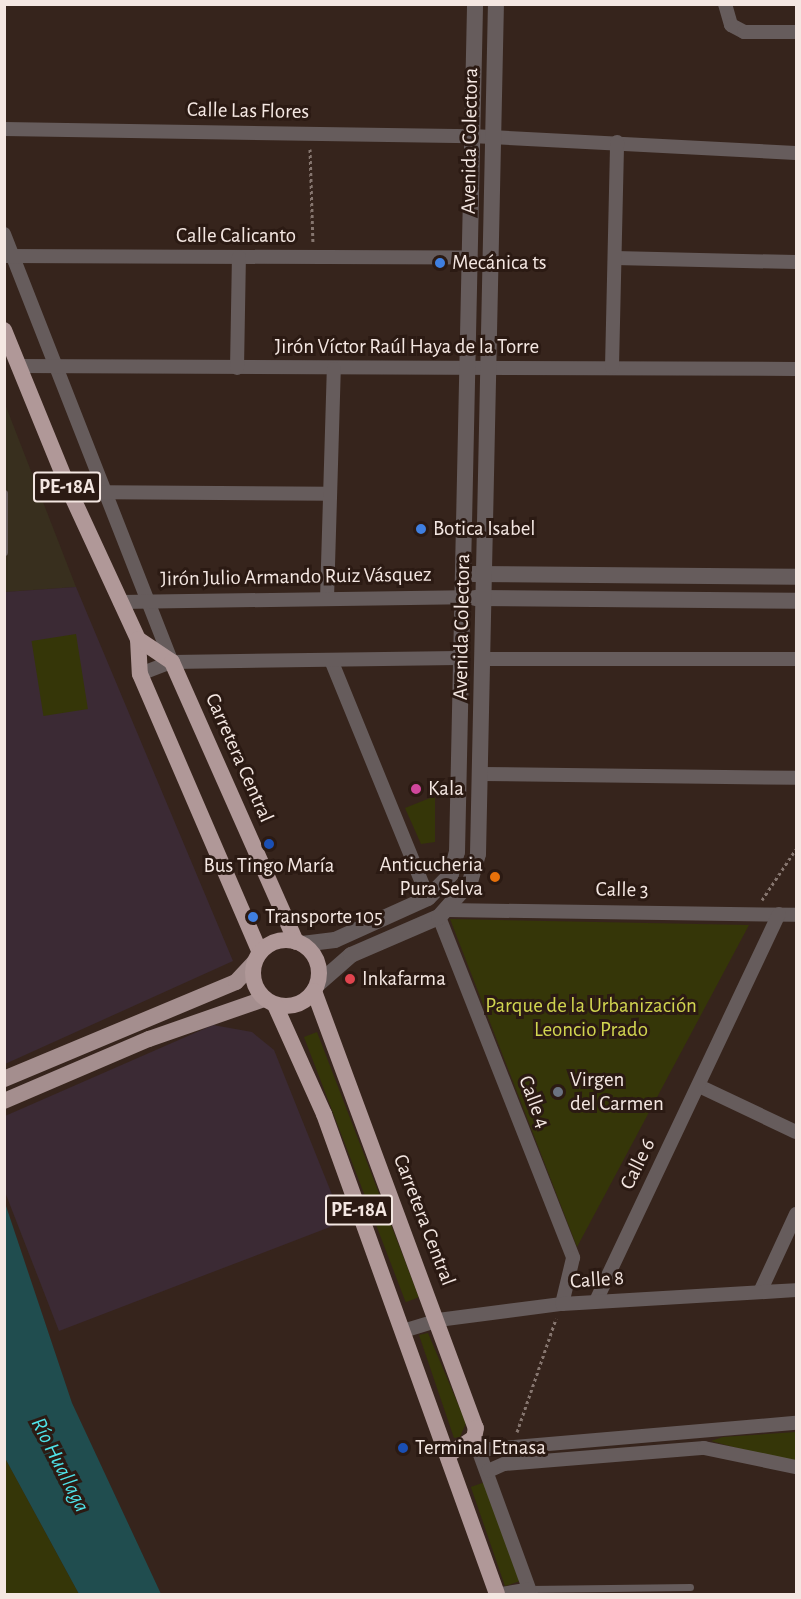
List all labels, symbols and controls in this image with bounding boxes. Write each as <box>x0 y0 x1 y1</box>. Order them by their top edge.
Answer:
street label: Avenida Colectora <box>456 68 484 214</box>
street label: Calle Las Flores <box>187 97 309 125</box>
street label: Calle Calicanto <box>176 223 296 249</box>
place label: Mecánica ts <box>452 250 547 276</box>
marker: Mecánica ts <box>433 256 447 270</box>
street label: Jirón Víctor Raúl Haya de la Torre <box>275 334 539 360</box>
road number: PE-18A <box>32 470 101 504</box>
place label: Botica Isabel <box>433 516 536 542</box>
marker: Botica Isabel <box>414 522 428 536</box>
street label: Avenida Colectora <box>448 554 476 700</box>
street label: Jirón Julio Armando Ruiz Vásquez <box>160 562 432 592</box>
street label: Carretera Central <box>199 690 279 826</box>
place label: Kala <box>428 776 464 802</box>
marker: Kala <box>409 782 423 796</box>
marker: Bus Tingo María <box>262 837 276 851</box>
place label: Anticucheria Pura Selva <box>379 852 483 902</box>
place label: Bus Tingo María <box>204 853 334 879</box>
marker: Anticucheria Pura Selva <box>488 870 502 884</box>
street label: Calle 3 <box>595 877 649 903</box>
place label: Transporte 105 <box>265 904 383 930</box>
marker: Transporte 105 <box>246 910 260 924</box>
place label: Inkafarma <box>362 966 446 992</box>
marker: Inkafarma <box>343 972 357 986</box>
park label: Parque de la Urbanización Leoncio Prado <box>485 993 697 1043</box>
place label: Virgen del Carmen <box>570 1067 664 1117</box>
street label: Calle 4 <box>513 1072 555 1132</box>
marker: Virgen del Carmen <box>551 1085 565 1099</box>
street label: Calle 6 <box>615 1134 661 1194</box>
street label: Carretera Central <box>387 1151 461 1289</box>
road number: PE-18A <box>324 1193 394 1227</box>
street label: Calle 8 <box>569 1266 625 1294</box>
water label: Río Huallaga <box>25 1413 95 1517</box>
place label: Terminal Etnasa <box>415 1435 546 1461</box>
marker: Terminal Etnasa <box>396 1441 410 1455</box>

